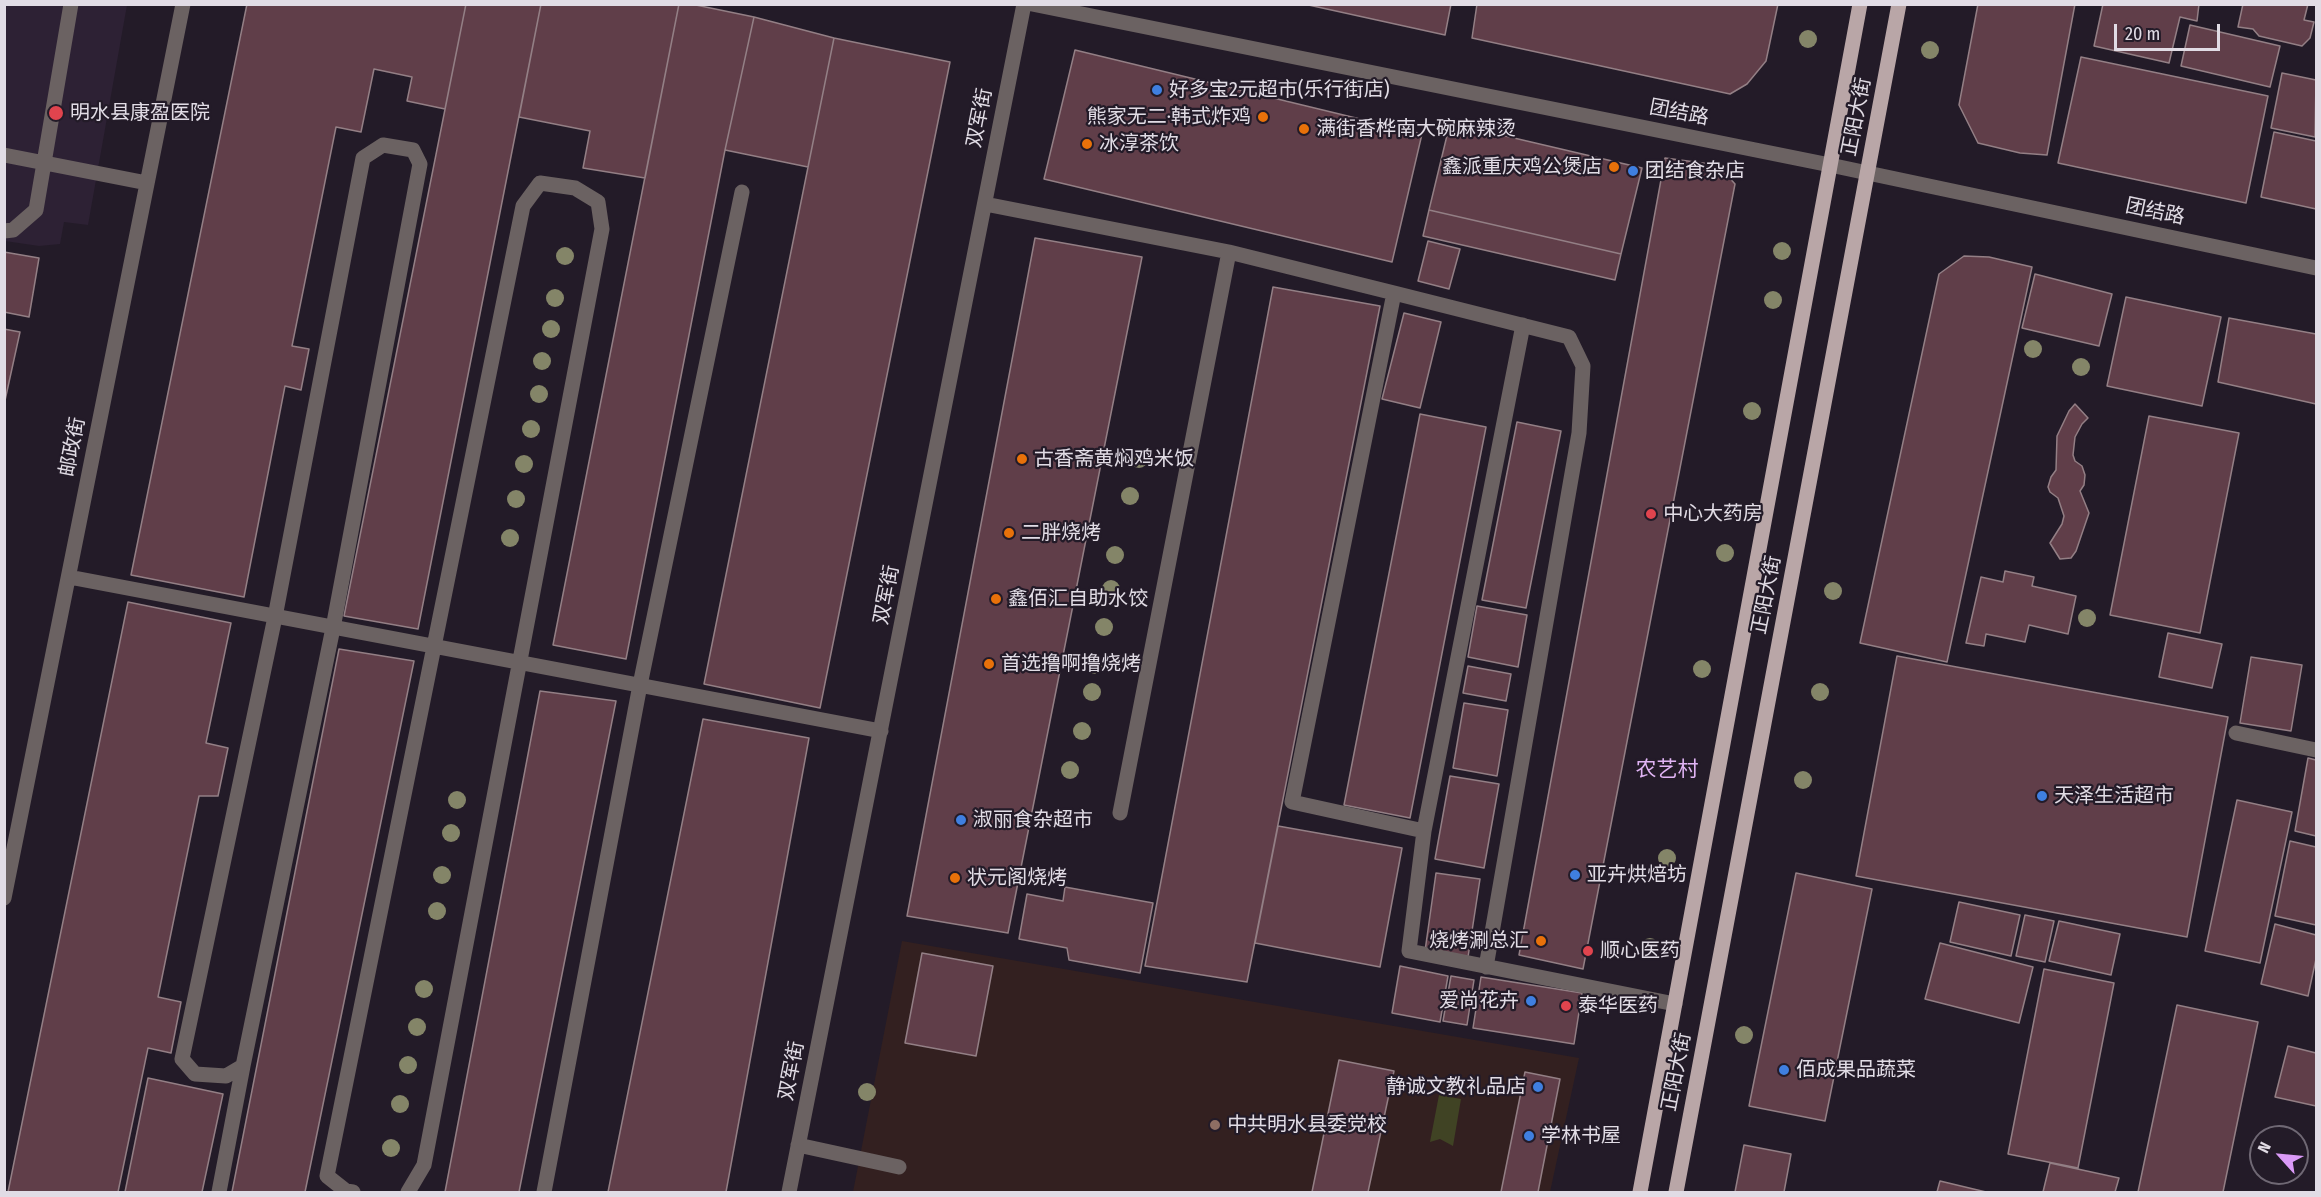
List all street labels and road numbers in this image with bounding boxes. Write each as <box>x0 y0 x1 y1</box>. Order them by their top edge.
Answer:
street label: 正阳大街 <box>1838 75 1876 159</box>
street label: 双军街 <box>962 86 998 150</box>
street label: 团结路 <box>1647 95 1711 131</box>
street label: 团结路 <box>2123 194 2187 230</box>
street label: 邮政街 <box>55 415 91 479</box>
street label: 正阳大街 <box>1748 553 1786 637</box>
street label: 双军街 <box>869 563 905 627</box>
street label: 正阳大街 <box>1658 1030 1696 1114</box>
street label: 双军街 <box>774 1039 810 1103</box>

